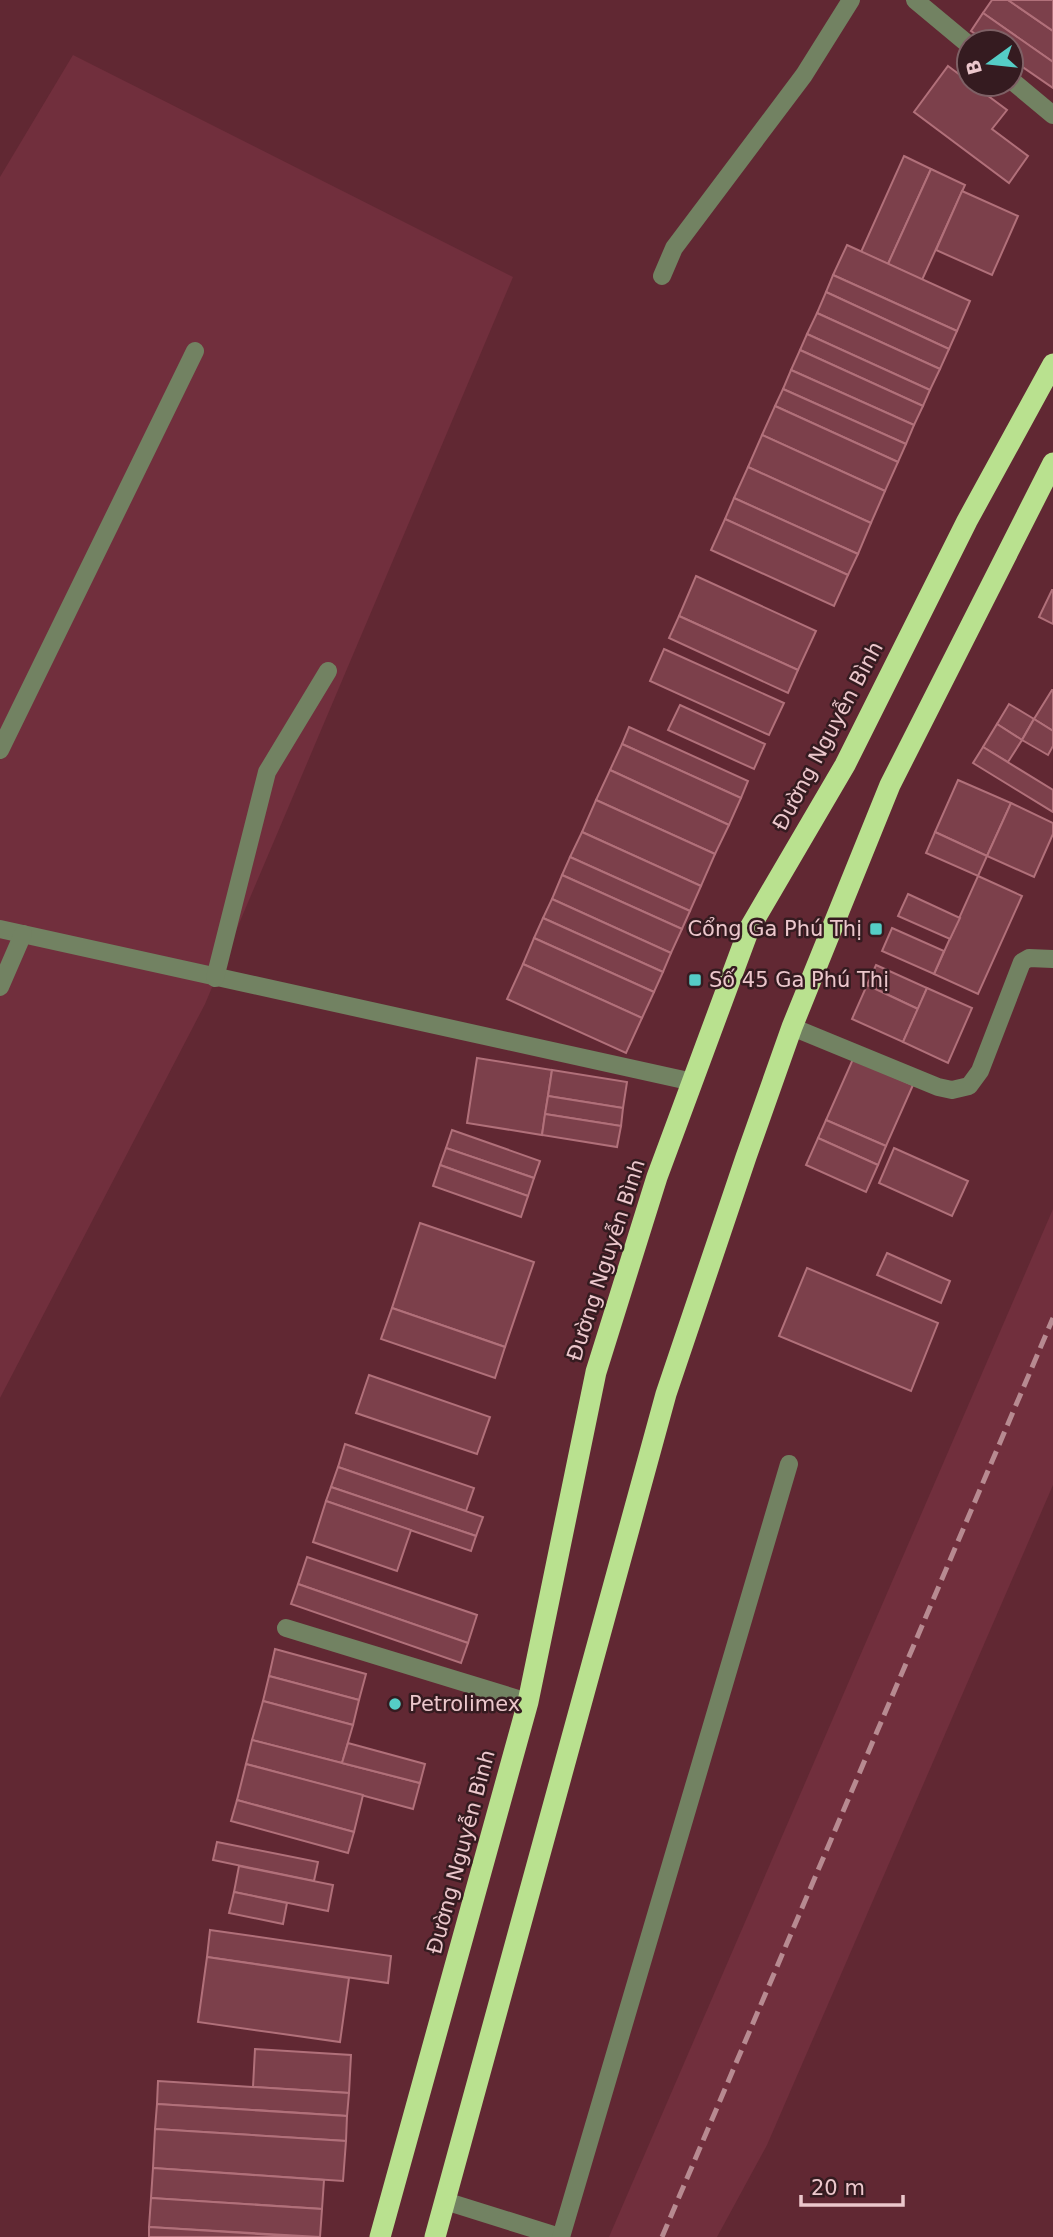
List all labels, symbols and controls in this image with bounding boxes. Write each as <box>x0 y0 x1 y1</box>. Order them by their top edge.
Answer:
north arrow <box>955 28 1025 98</box>
text: B <box>961 58 986 77</box>
street label: Đường Nguyễn Bình <box>767 637 888 834</box>
place label: Cổng Ga Phú Thị <box>687 917 862 941</box>
marker: Cổng Ga Phú Thị <box>868 921 884 937</box>
place label: Số 45 Ga Phú Thị <box>709 968 889 992</box>
marker: Số 45 Ga Phú Thị <box>687 972 703 988</box>
street label: Đường Nguyễn Bình <box>561 1156 650 1364</box>
place label: Petrolimex <box>409 1692 520 1716</box>
marker: Petrolimex <box>387 1696 403 1712</box>
street label: Đường Nguyễn Bình <box>421 1747 500 1957</box>
scale bar <box>801 2164 902 2208</box>
text: 20 m <box>811 2176 865 2200</box>

